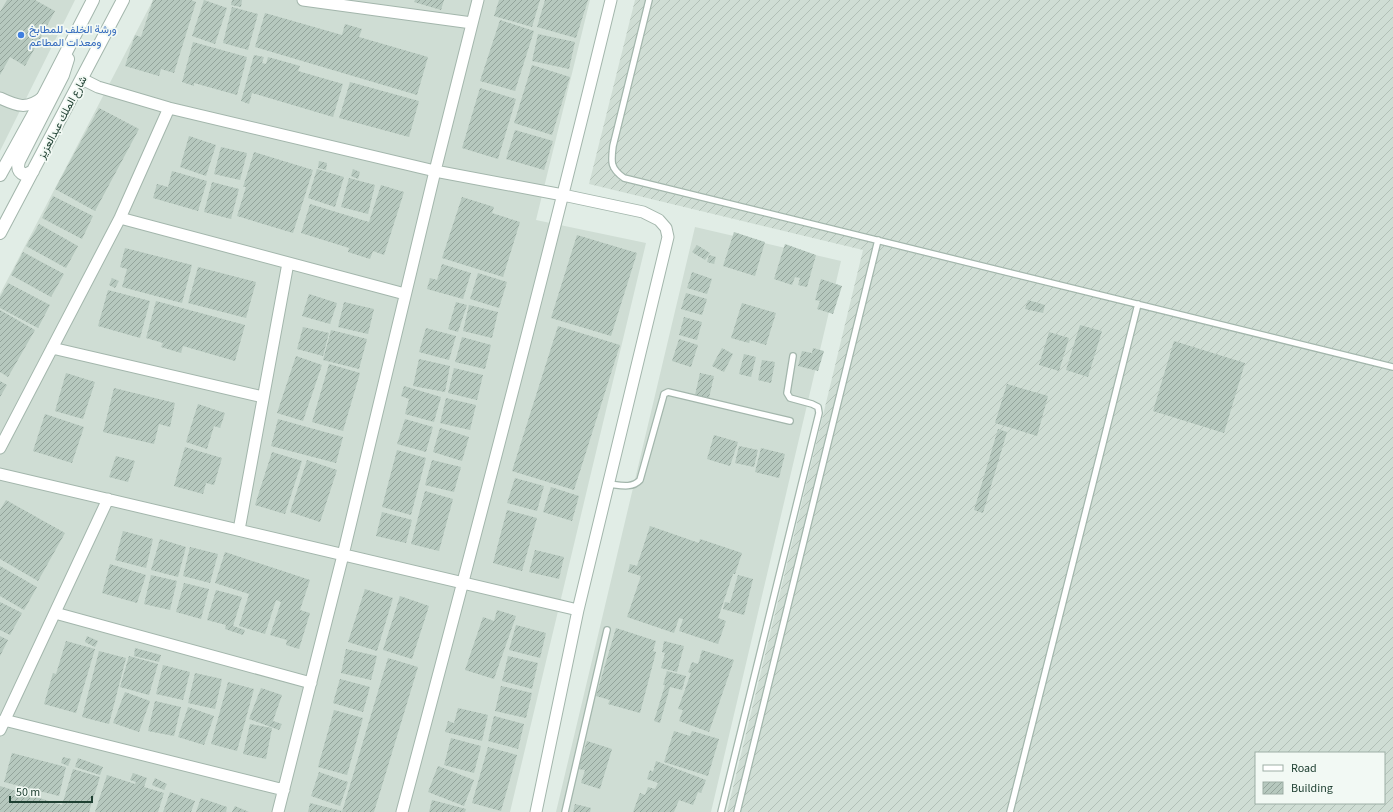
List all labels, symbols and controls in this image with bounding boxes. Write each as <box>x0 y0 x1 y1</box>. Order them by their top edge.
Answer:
place label: ورشة الخلف للمطابخ ومعدات المطاعم <box>29 22 117 50</box>
marker: ورشة الخلف للمطابخ ومعدات المطاعم <box>16 30 26 40</box>
street label: شارع الملك عبدالعزيز <box>34 73 91 162</box>
legend <box>1255 752 1385 804</box>
text: Road <box>1291 760 1317 777</box>
scale bar <box>10 778 92 804</box>
text: Building <box>1291 780 1333 797</box>
text: 50 m <box>16 784 40 801</box>

